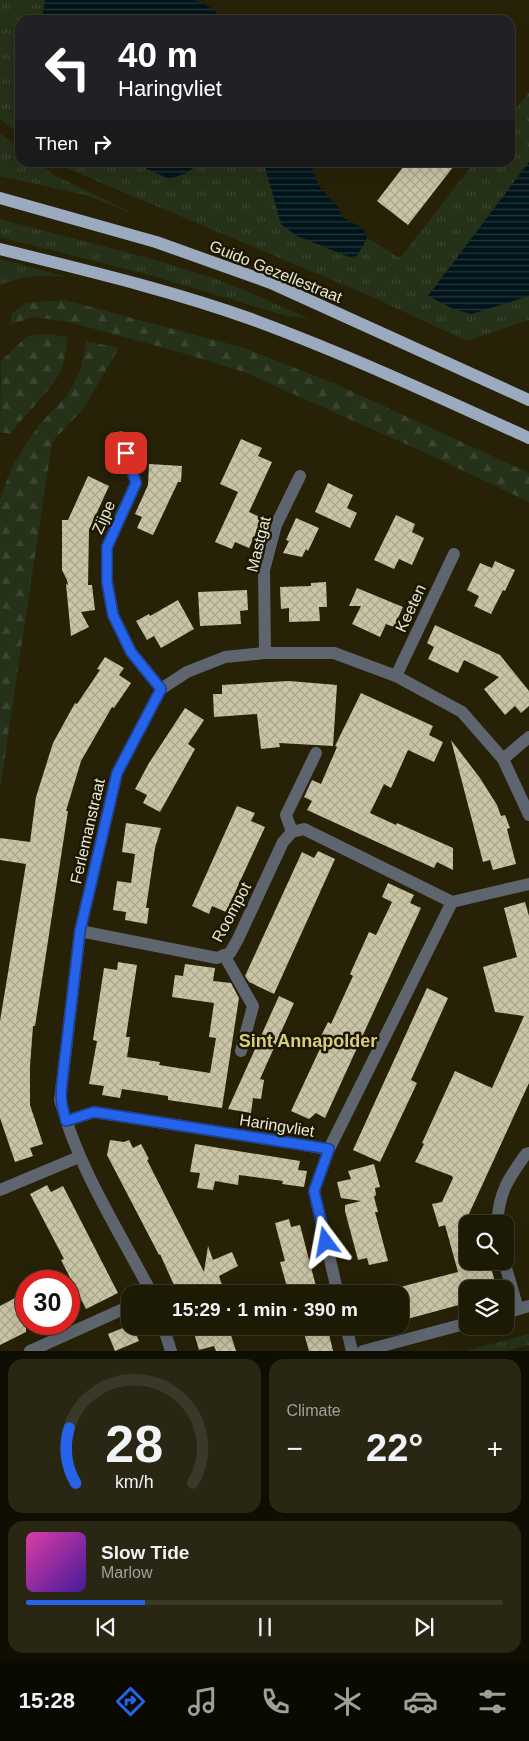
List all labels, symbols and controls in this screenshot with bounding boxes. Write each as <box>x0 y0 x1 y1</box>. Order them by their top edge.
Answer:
icon: left <box>35 35 100 100</box>
text: 40 m <box>118 35 198 74</box>
text: Haringvliet <box>118 76 222 101</box>
icon: right <box>88 130 116 158</box>
text: Then <box>35 133 78 154</box>
street label: Guido Gezellestraat <box>207 237 345 306</box>
pin <box>105 432 147 474</box>
icon: arrive <box>112 439 140 467</box>
street label: Zijpe <box>89 498 118 537</box>
street label: Mastgat <box>243 514 274 574</box>
street label: Keeten <box>392 582 429 635</box>
street label: Ferlemanstraat <box>67 776 108 885</box>
street label: Roompot <box>209 879 254 945</box>
district label: Sint Annapolder <box>239 1031 377 1051</box>
street label: Haringvliet <box>238 1111 316 1140</box>
position arrow <box>299 1215 351 1267</box>
map controls <box>459 1215 514 1335</box>
button: search <box>459 1215 514 1270</box>
speed limit sign: 30 <box>15 1270 80 1335</box>
button: layers <box>459 1280 514 1335</box>
text: 15:29 · 1 min · 390 m <box>172 1299 358 1320</box>
text: Climate <box>287 1402 341 1419</box>
text: 28 <box>105 1415 163 1473</box>
text: 22° <box>366 1427 423 1469</box>
text: − <box>287 1433 303 1464</box>
text: + <box>487 1433 503 1464</box>
text: km/h <box>115 1472 154 1492</box>
text: Slow Tide <box>101 1542 189 1563</box>
text: Marlow <box>101 1564 153 1581</box>
icon: previous <box>92 1613 120 1641</box>
icon: pause <box>251 1613 279 1641</box>
icon: next <box>410 1613 438 1641</box>
icon: directions <box>113 1684 148 1719</box>
icon: music <box>185 1684 220 1719</box>
icon: phone <box>258 1684 293 1719</box>
icon: climate <box>330 1684 365 1719</box>
icon: car <box>403 1684 438 1719</box>
icon: filters <box>475 1684 510 1719</box>
text: 15:28 <box>19 1688 75 1713</box>

